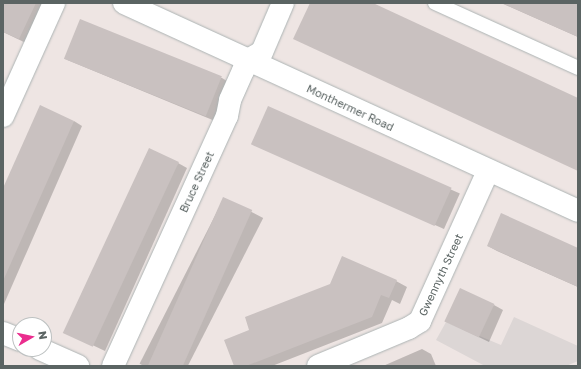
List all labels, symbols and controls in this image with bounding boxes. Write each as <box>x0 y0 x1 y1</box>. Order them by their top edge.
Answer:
street label: Monthermer Road <box>304 82 396 134</box>
street label: Bruce Street <box>177 149 217 215</box>
street label: Gwennyth Street <box>416 232 466 318</box>
north arrow <box>12 317 52 357</box>
text: N <box>36 330 50 340</box>

